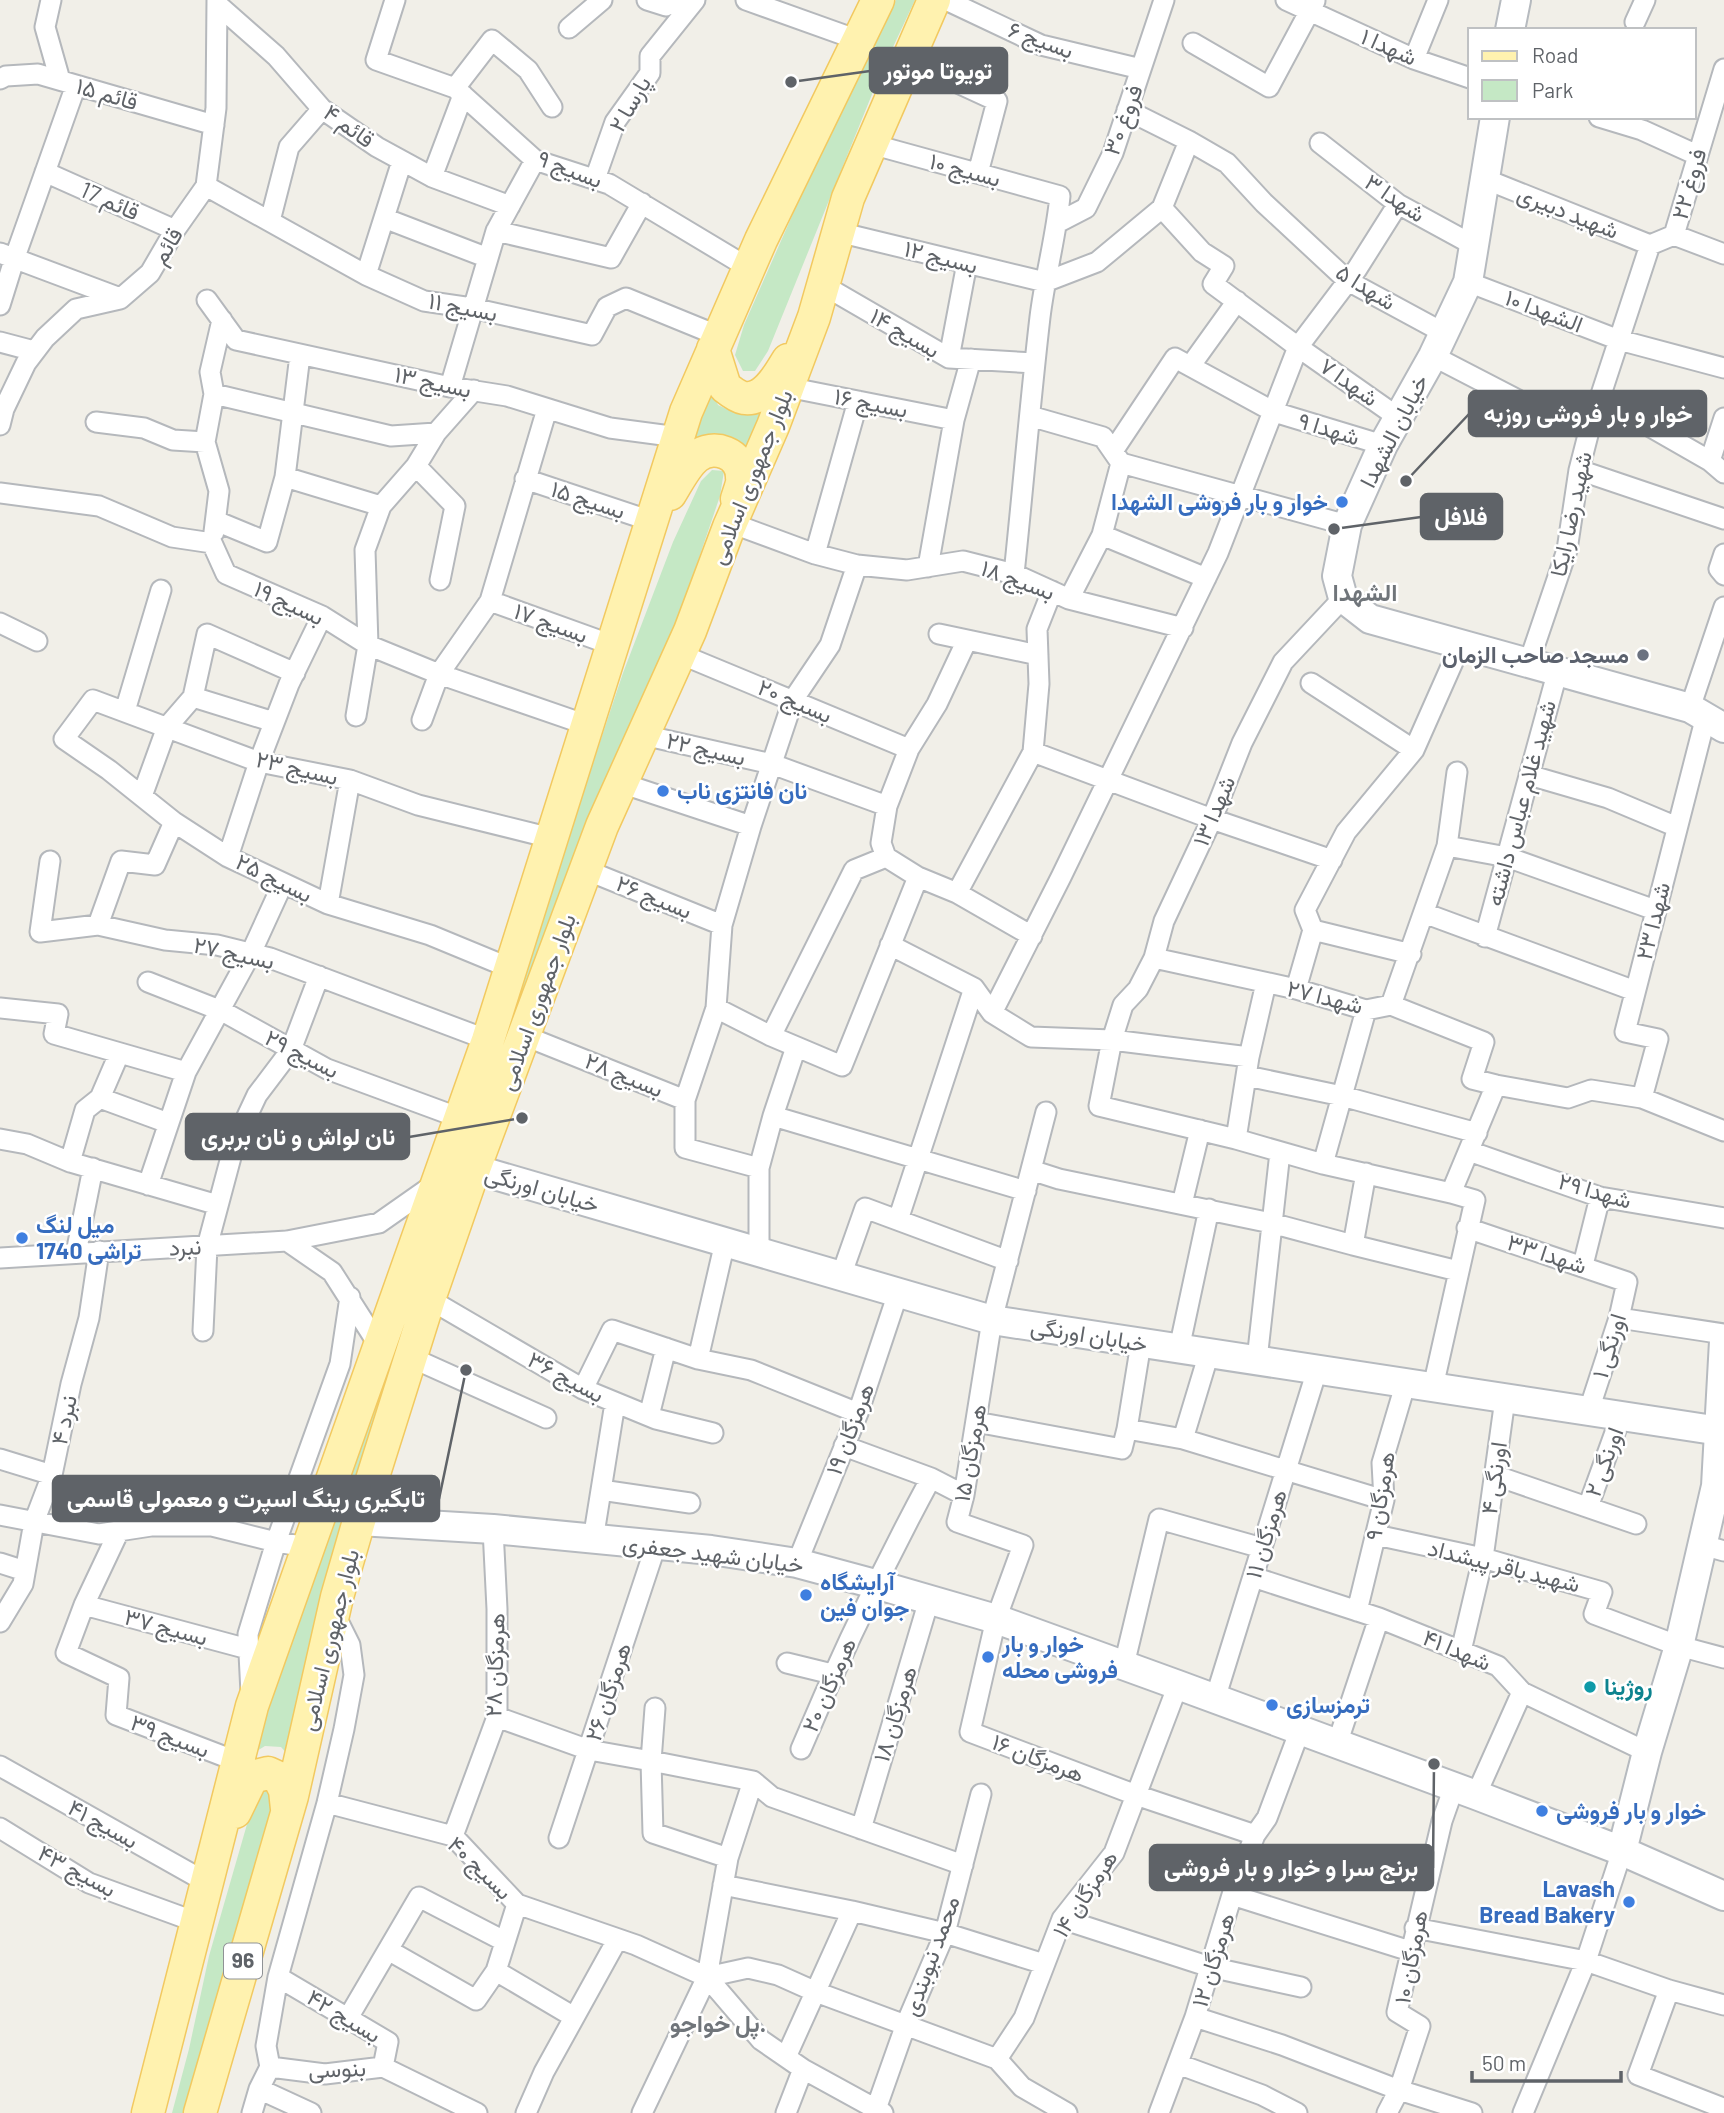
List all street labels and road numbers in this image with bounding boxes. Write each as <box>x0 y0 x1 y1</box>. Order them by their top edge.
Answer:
street label: بسیج ۶ <box>1004 14 1078 67</box>
street label: شهدا ۱ <box>1356 21 1422 73</box>
street label: پارسا ۲ <box>602 70 659 138</box>
street label: قائم ۱۵ <box>73 71 141 117</box>
street label: فروغ ۳۰ <box>1096 81 1151 160</box>
street label: قائم ۴ <box>318 97 380 155</box>
street label: بسیج ۹ <box>533 143 607 196</box>
street label: فروغ ۲۲ <box>1665 145 1714 223</box>
street label: بسیج ۱۰ <box>926 146 1004 195</box>
street label: شهدا ۳ <box>1359 167 1431 229</box>
street label: قائم 17 <box>76 175 144 227</box>
street label: شهید دبیری <box>1513 178 1623 246</box>
street label: قائم <box>144 222 190 270</box>
street label: بسیج ۱۲ <box>901 233 981 282</box>
street label: شهدا ۵ <box>1330 257 1402 317</box>
street label: الشهدا ۱۰ <box>1501 282 1587 340</box>
street label: بسیج ۱۱ <box>426 286 500 329</box>
street label: بسیج ۱۴ <box>864 301 945 366</box>
street label: شهدا ۷ <box>1314 351 1384 413</box>
street label: بسیج ۱۳ <box>392 359 474 406</box>
street label: خیابان الشهدا <box>1353 369 1435 493</box>
street label: بسیج ۱۶ <box>832 381 910 426</box>
street label: بلوار جمهوری اسلامی <box>702 385 800 569</box>
street label: شهدا ۹ <box>1295 405 1363 453</box>
street label: شهید رضا رایکا <box>1543 449 1599 579</box>
street label: بسیج ۱۵ <box>547 474 629 527</box>
street label: بسیج ۱۸ <box>977 553 1059 608</box>
street label: بسیج ۱۹ <box>249 574 329 633</box>
street label: بسیج ۱۷ <box>510 596 592 651</box>
street label: بسیج ۲۰ <box>753 672 837 731</box>
street label: شهید غلام عباس داشته <box>1479 697 1563 909</box>
street label: بسیج ۲۲ <box>663 725 748 774</box>
street label: بسیج ۲۳ <box>253 744 341 793</box>
street label: شهدا ۱۳ <box>1186 771 1242 851</box>
street label: بسیج ۲۵ <box>230 847 317 910</box>
street label: بسیج ۲۶ <box>611 868 696 927</box>
street label: شهدا ۲۳ <box>1629 879 1677 963</box>
street label: بلوار جمهوری اسلامی <box>491 909 583 1095</box>
street label: بسیج ۲۷ <box>191 930 277 977</box>
street label: شهدا ۲۷ <box>1284 973 1366 1021</box>
street label: بسیج ۲۹ <box>259 1023 344 1086</box>
street label: بسیج ۲۸ <box>580 1046 668 1105</box>
street label: خیابان اورنگی <box>481 1158 603 1220</box>
street label: شهدا ۲۹ <box>1555 1166 1635 1216</box>
street label: شهدا ۳۳ <box>1503 1227 1591 1281</box>
street label: نبرد <box>168 1231 202 1263</box>
street label: اورنگی ۱ <box>1585 1310 1633 1382</box>
street label: خیابان اورنگی <box>1028 1311 1150 1359</box>
street label: بسیج ۳۶ <box>522 1344 609 1411</box>
street label: هرمزگان ۱۹ <box>819 1379 881 1479</box>
street label: نبرد ۴ <box>44 1392 84 1448</box>
street label: هرمزگان ۱۵ <box>947 1402 993 1504</box>
street label: اورنگی ۲ <box>1578 1423 1630 1501</box>
street label: اورنگی ۴ <box>1474 1440 1514 1516</box>
street label: هرمزگان ۹ <box>1358 1449 1402 1543</box>
street label: هرمزگان ۱۱ <box>1238 1486 1294 1582</box>
street label: خیابان شهید جعفری <box>621 1528 805 1580</box>
street label: شهید باقر پیشداد <box>1425 1533 1583 1600</box>
street label: بلوار جمهوری اسلامی <box>292 1546 366 1734</box>
street label: بسیج ۳۷ <box>121 1602 211 1653</box>
street label: هرمزگان ۲۸ <box>478 1612 512 1718</box>
street label: شهدا ۴۱ <box>1418 1622 1496 1678</box>
street label: هرمزگان ۲۰ <box>795 1633 863 1737</box>
street label: هرمزگان ۲۶ <box>578 1639 638 1745</box>
street label: هرمزگان ۱۸ <box>866 1662 924 1766</box>
street label: بسیج ۳۹ <box>126 1707 214 1766</box>
street label: هرمزگان ۱۶ <box>988 1727 1088 1789</box>
street label: بسیج ۴۱ <box>62 1792 144 1856</box>
street label: بسیج ۴۰ <box>440 1830 519 1907</box>
street label: بسیج ۴۳ <box>32 1838 121 1905</box>
street label: هرمزگان ۱۴ <box>1046 1845 1124 1943</box>
street label: محمد نبوبندی <box>895 1892 967 2020</box>
street label: هرمزگان ۱۰ <box>1387 1908 1435 2006</box>
street label: هرمزگان ۱۲ <box>1184 1909 1242 2011</box>
road number: 96 <box>224 1944 262 1979</box>
street label: بسیج ۴۲ <box>301 1982 387 2051</box>
street label: بنوسی <box>308 2053 366 2085</box>

